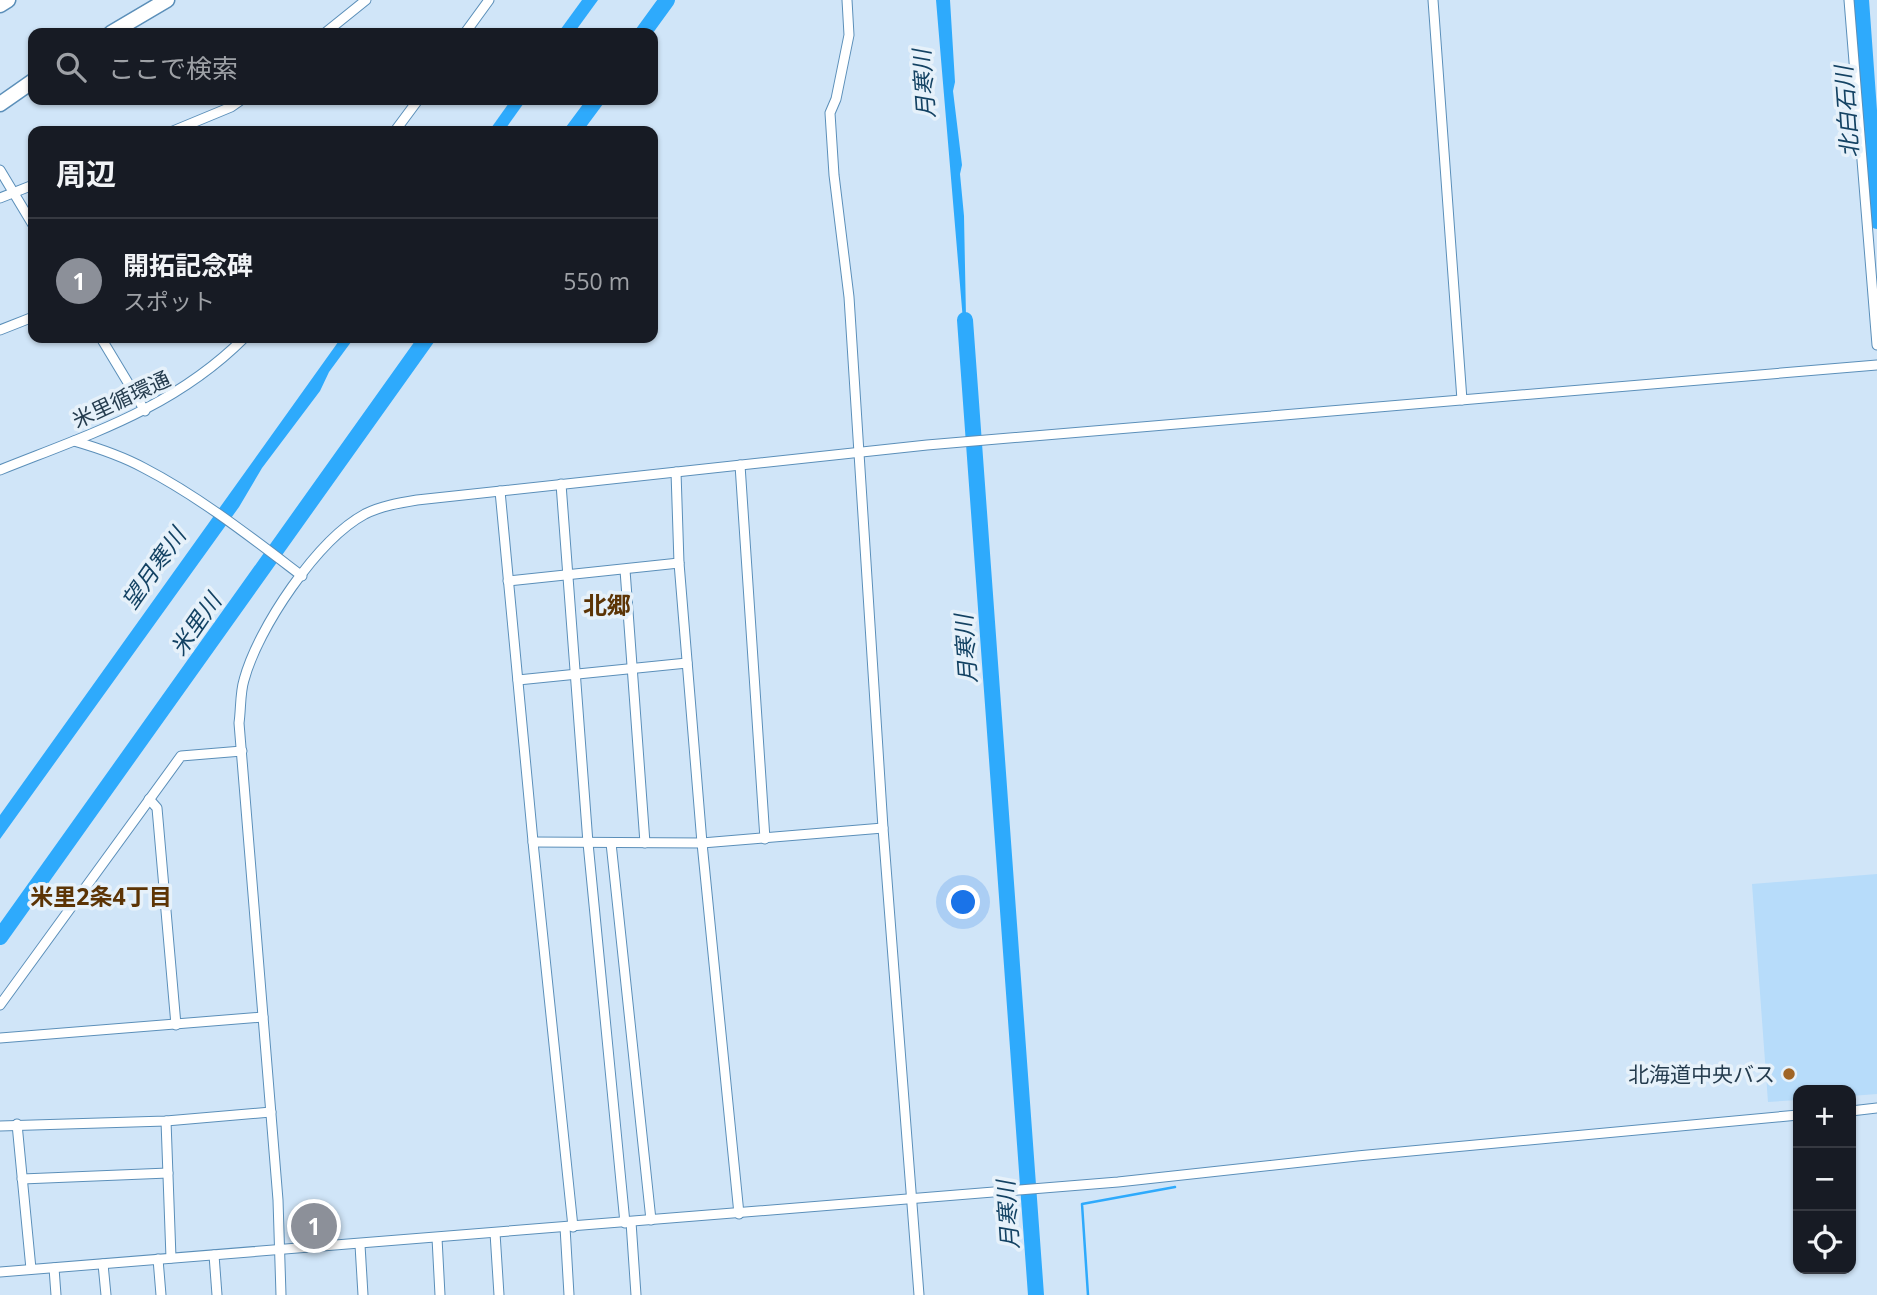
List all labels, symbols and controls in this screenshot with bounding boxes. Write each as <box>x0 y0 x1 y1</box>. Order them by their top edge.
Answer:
search box <box>28 28 658 105</box>
water label: 月寒川 <box>904 45 941 120</box>
icon: search <box>52 48 90 86</box>
text: ここで検索 <box>108 50 238 86</box>
water label: 北白石川 <box>1827 62 1865 159</box>
text: 周辺 <box>56 153 116 194</box>
text: 開拓記念碑 <box>123 247 253 283</box>
text: 1 <box>72 265 86 297</box>
text: 550 m <box>563 265 630 297</box>
text: スポット <box>123 285 215 317</box>
street label: 米里循環通 <box>68 364 174 434</box>
water label: 望月寒川 <box>114 519 194 615</box>
water label: 米里川 <box>162 584 230 661</box>
district label: 北郷 <box>583 588 631 621</box>
water label: 月寒川 <box>946 610 983 685</box>
district label: 米里2条4丁目 <box>30 880 172 912</box>
your location <box>946 885 980 919</box>
place label: 北海道中央バス <box>1628 1060 1775 1088</box>
marker: 北海道中央バス <box>1781 1066 1797 1082</box>
map controls <box>1793 1085 1856 1274</box>
button: + <box>1793 1085 1856 1148</box>
button: − <box>1793 1148 1856 1211</box>
water label: 月寒川 <box>988 1176 1025 1251</box>
pin: 1 <box>291 1200 337 1252</box>
button: locate <box>1793 1211 1856 1274</box>

